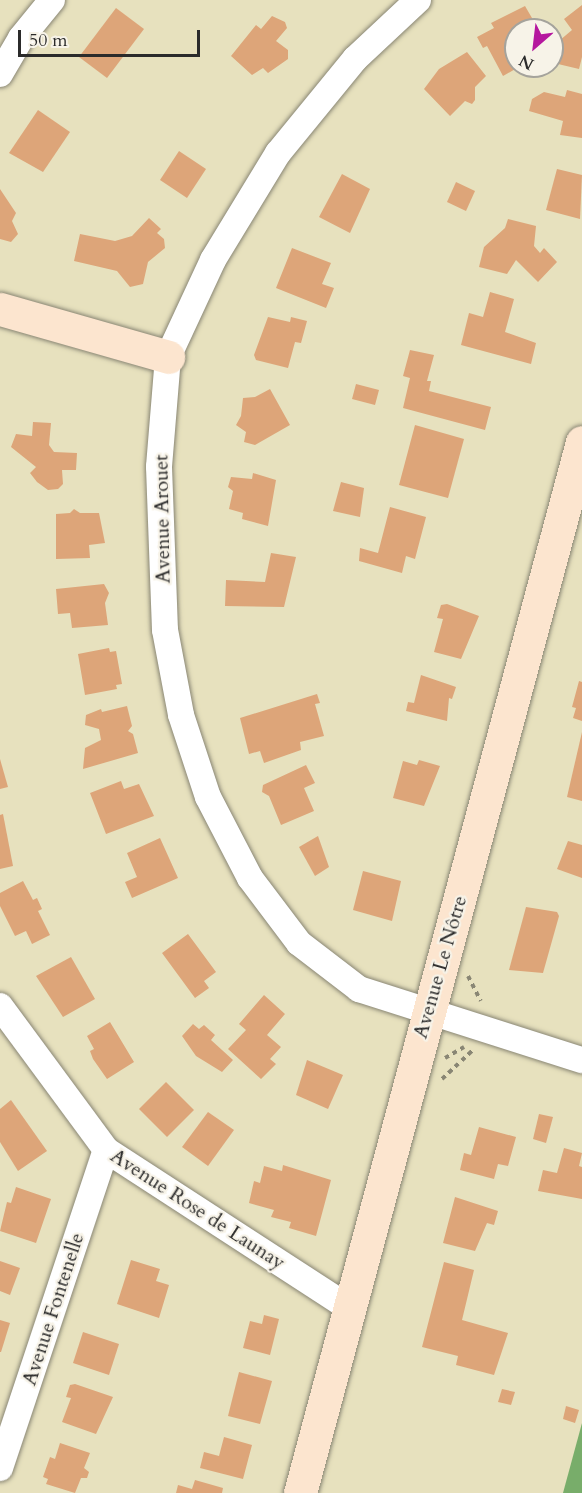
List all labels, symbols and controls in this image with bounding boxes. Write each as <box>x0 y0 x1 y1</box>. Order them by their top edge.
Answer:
scale bar <box>21 18 202 56</box>
north arrow <box>504 18 564 78</box>
text: 50 m <box>29 28 68 53</box>
text: N <box>515 49 538 75</box>
street label: Avenue Arouet <box>149 454 175 584</box>
street label: Avenue Le Nôtre <box>408 893 472 1041</box>
street label: Avenue Rose de Launay <box>106 1144 290 1274</box>
street label: Avenue Fontenelle <box>17 1230 89 1388</box>

